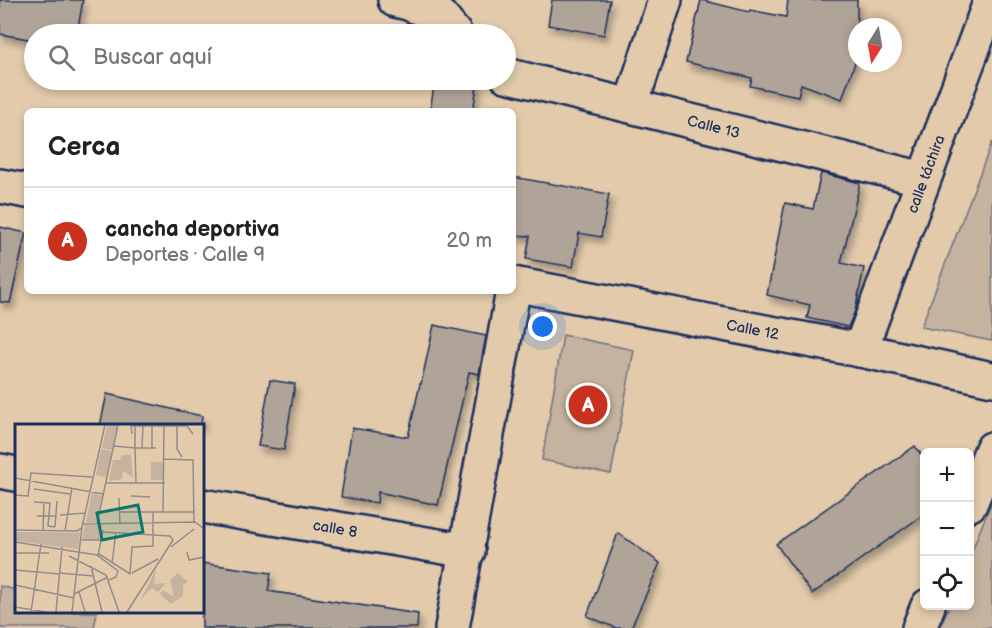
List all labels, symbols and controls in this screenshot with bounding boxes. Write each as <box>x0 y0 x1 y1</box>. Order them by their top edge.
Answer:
north arrow <box>848 18 902 72</box>
search box <box>24 24 516 90</box>
icon: search <box>45 41 78 74</box>
text: Buscar aquí <box>93 44 212 71</box>
street label: Calle 13 <box>685 111 742 143</box>
text: Cerca <box>48 132 120 163</box>
street label: calle táchira <box>903 132 949 216</box>
text: cancha deportiva <box>105 216 280 243</box>
text: A <box>61 229 74 253</box>
text: 20 m <box>447 229 492 253</box>
text: Deportes · Calle 9 <box>105 243 265 267</box>
your location <box>528 312 557 341</box>
street label: Calle 12 <box>725 315 781 344</box>
pin: A <box>568 382 608 428</box>
inset map <box>15 424 204 613</box>
map controls <box>920 448 974 610</box>
button: + <box>920 448 974 502</box>
button: − <box>920 502 974 556</box>
street label: calle 8 <box>311 515 359 542</box>
button: locate <box>920 556 974 610</box>

